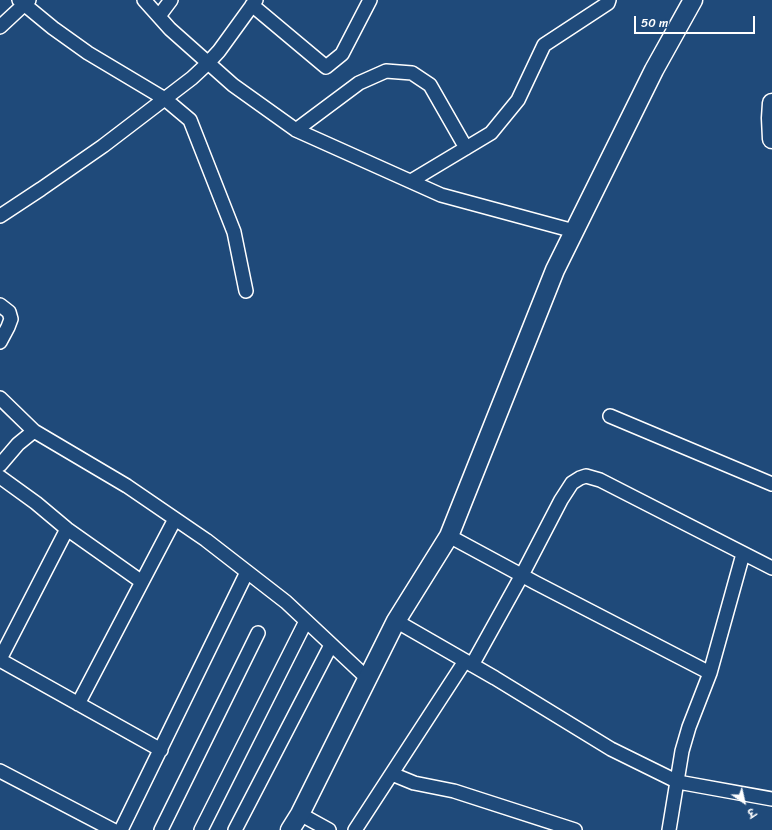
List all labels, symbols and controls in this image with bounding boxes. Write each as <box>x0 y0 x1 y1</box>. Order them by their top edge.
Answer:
scale bar <box>636 8 757 34</box>
text: 50 m <box>641 12 668 34</box>
north arrow <box>724 782 764 822</box>
text: उ <box>743 802 759 822</box>

